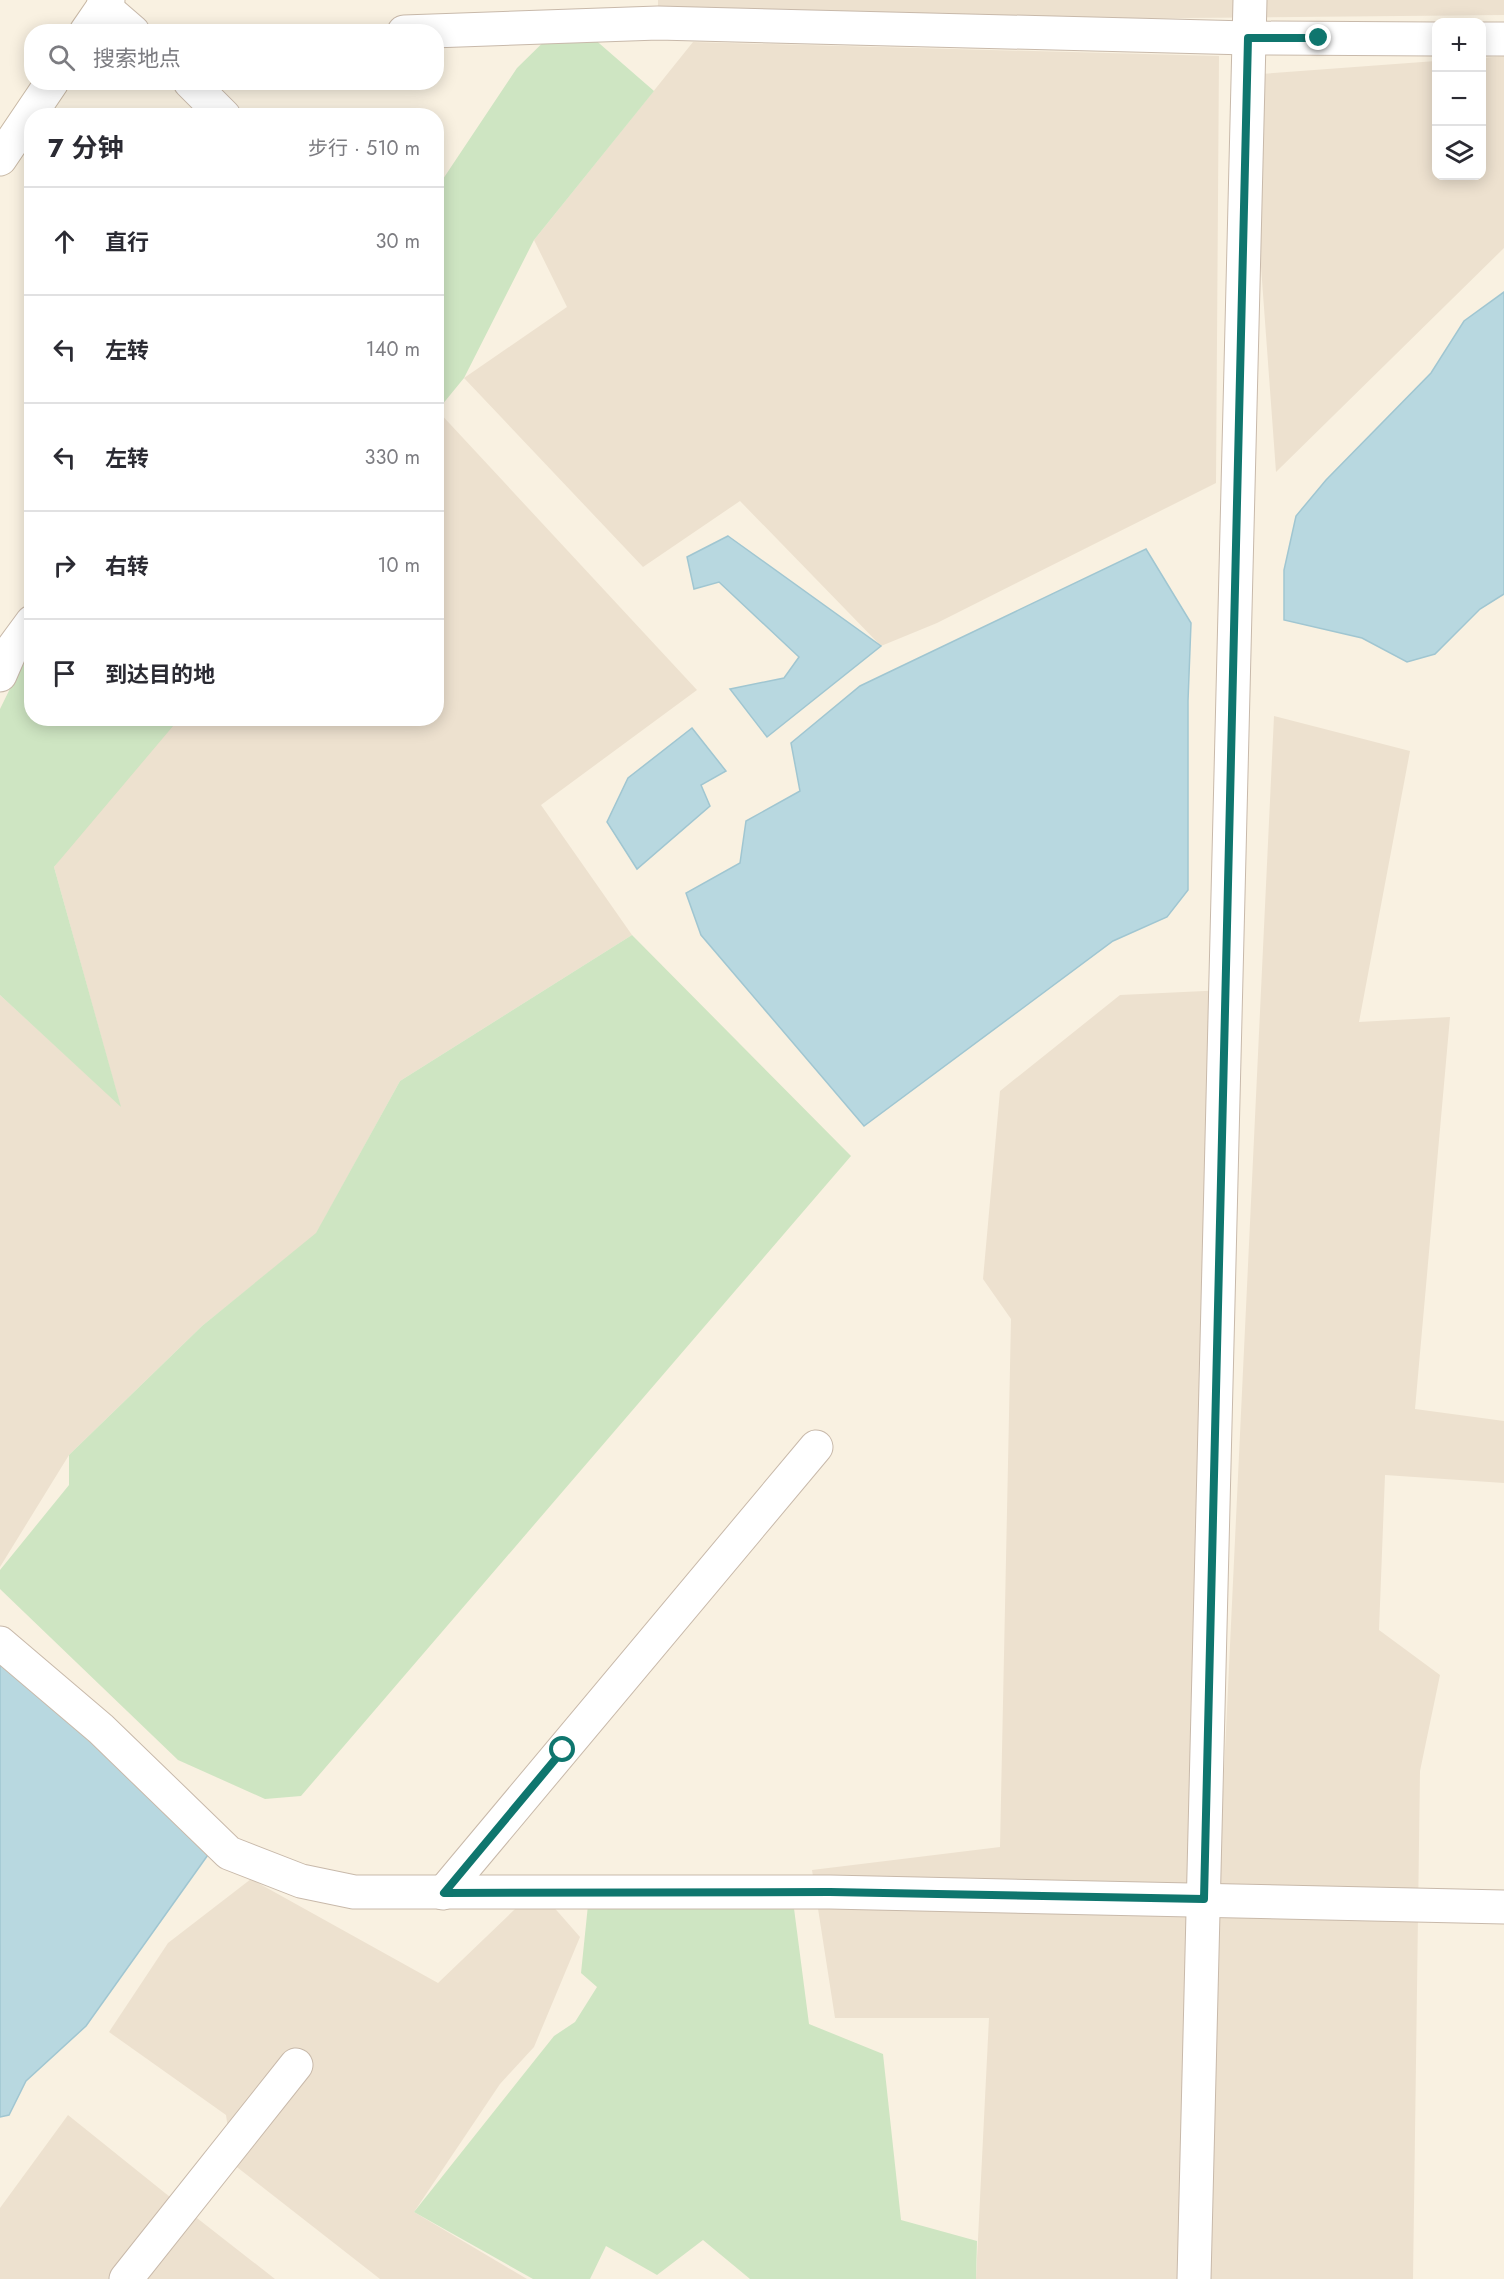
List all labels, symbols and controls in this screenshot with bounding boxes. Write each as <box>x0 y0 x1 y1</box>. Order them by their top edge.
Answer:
map controls <box>1432 18 1486 180</box>
button: + <box>1432 18 1486 72</box>
search box <box>24 24 444 90</box>
route end <box>1305 24 1331 50</box>
icon: search <box>45 41 78 74</box>
text: 搜索地点 <box>93 42 181 74</box>
button: − <box>1432 72 1486 126</box>
button: layers <box>1432 126 1486 180</box>
text: 7 分钟 <box>48 129 123 167</box>
text: 步行 · 510 m <box>308 134 420 163</box>
icon: ahead <box>48 225 81 258</box>
text: 直行 <box>105 226 149 258</box>
text: 30 m <box>375 227 420 256</box>
icon: left <box>48 333 81 366</box>
text: 左转 <box>105 334 149 366</box>
text: 140 m <box>366 335 420 364</box>
icon: left <box>48 441 81 474</box>
text: 左转 <box>105 442 149 474</box>
text: 330 m <box>365 443 420 472</box>
icon: right <box>48 549 81 582</box>
text: 右转 <box>105 550 149 582</box>
text: 10 m <box>377 551 420 580</box>
icon: arrive <box>48 657 81 690</box>
text: 到达目的地 <box>105 658 215 690</box>
route start <box>549 1736 575 1762</box>

